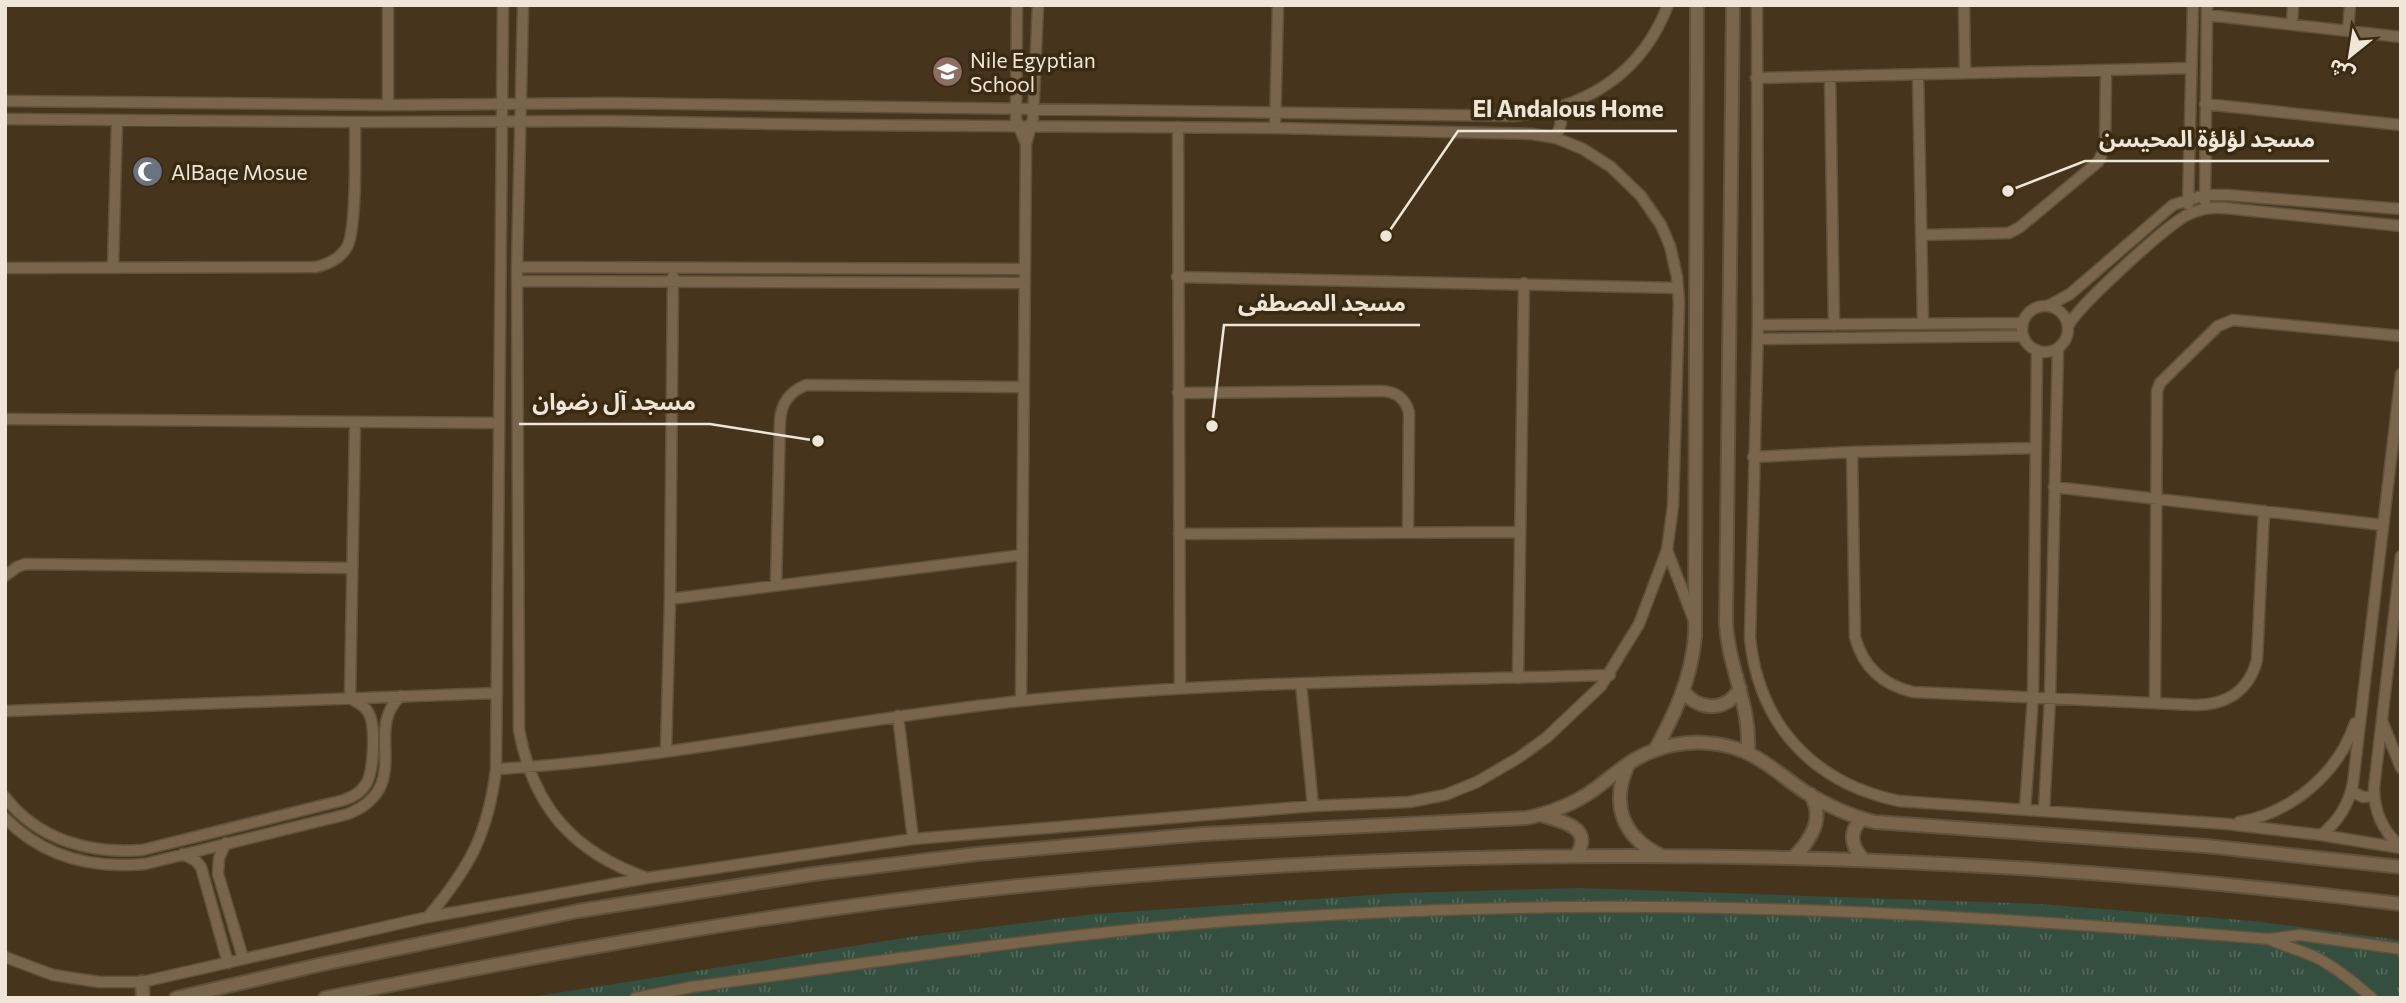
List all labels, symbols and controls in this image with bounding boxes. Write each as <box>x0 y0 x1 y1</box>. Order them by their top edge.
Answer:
north arrow <box>2315 21 2385 91</box>
place label: Nile Egyptian School <box>970 47 1096 96</box>
school or university icon: Nile Egyptian School <box>930 54 964 88</box>
text: ش <box>2324 55 2358 88</box>
callout: El Andalous Home <box>1458 87 1677 131</box>
text: El Andalous Home <box>1472 94 1664 122</box>
callout: مسجد لؤلؤة المحيسن <box>2085 117 2329 161</box>
text: مسجد لؤلؤة المحيسن <box>2099 124 2315 153</box>
mosque icon: AlBaqe Mosue <box>131 154 165 188</box>
place label: AlBaqe Mosue <box>171 159 307 184</box>
callout: مسجد المصطفى <box>1224 281 1420 325</box>
text: مسجد المصطفى <box>1238 288 1406 317</box>
callout: مسجد آل رضوان <box>519 380 710 424</box>
text: مسجد آل رضوان <box>532 387 696 416</box>

